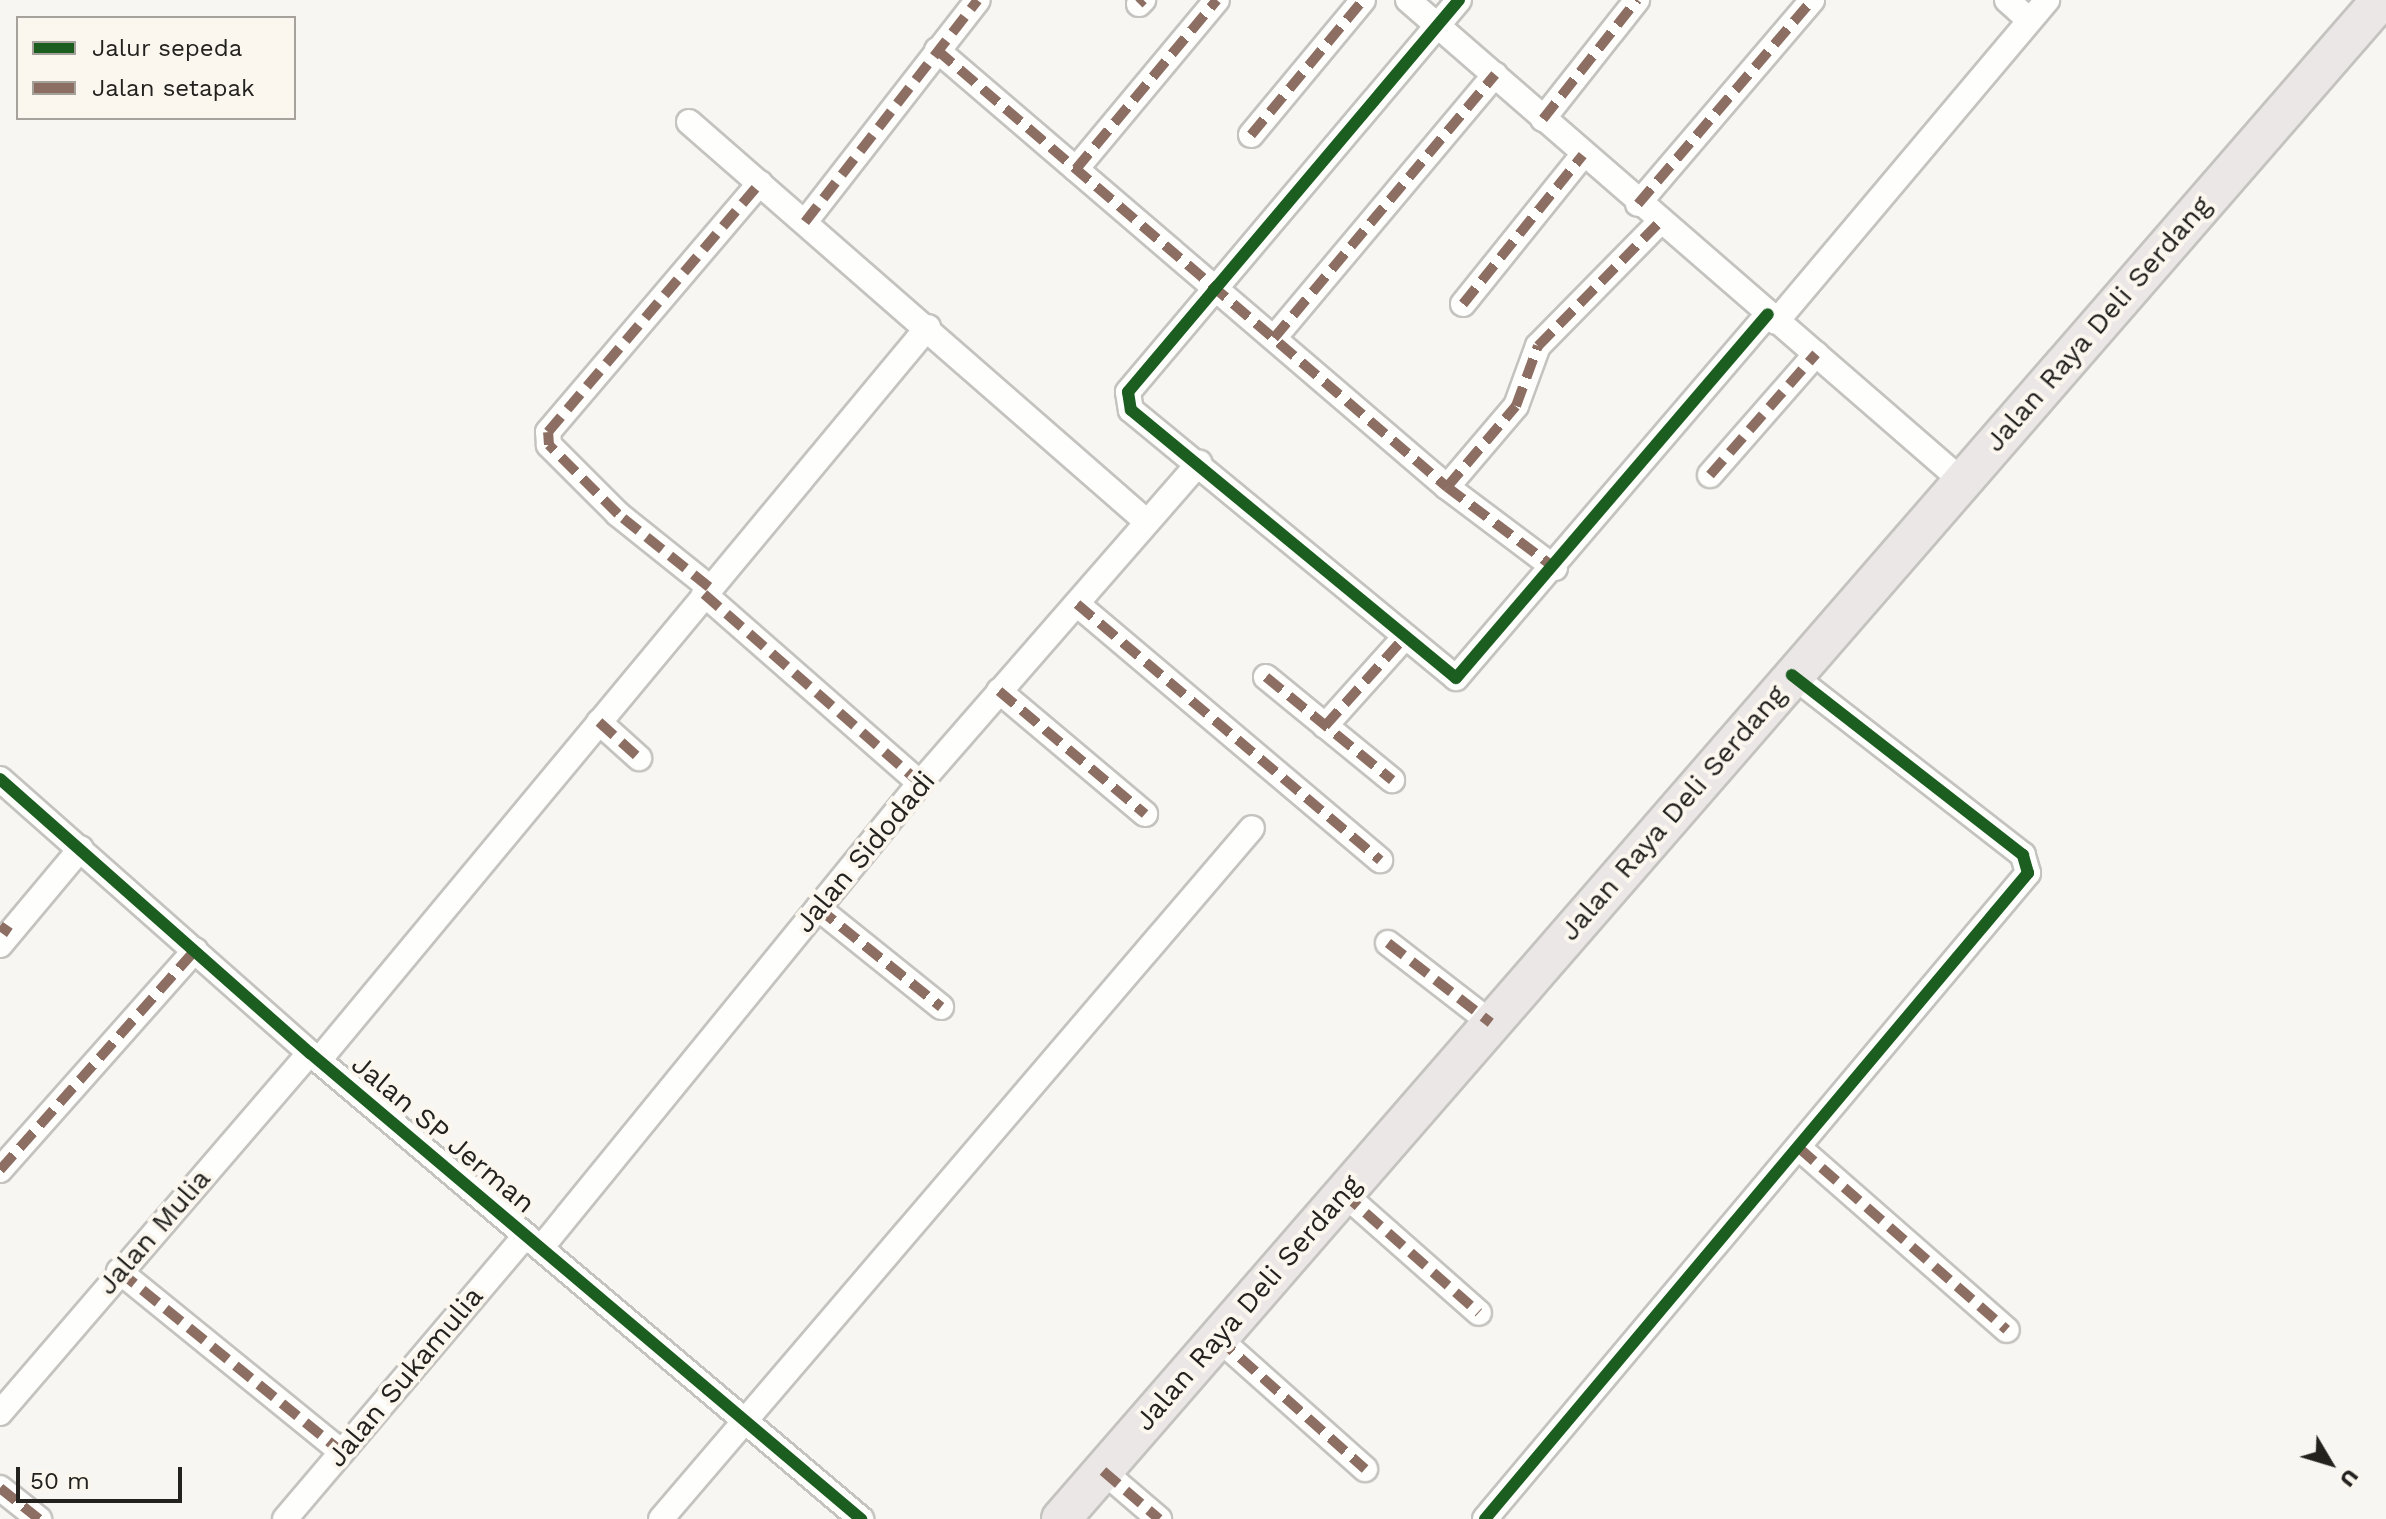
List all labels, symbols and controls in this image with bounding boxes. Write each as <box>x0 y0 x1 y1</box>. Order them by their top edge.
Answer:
legend <box>16 16 296 120</box>
text: Jalur sepeda <box>92 34 242 62</box>
text: Jalan setapak <box>92 74 255 102</box>
street label: Jalan Raya Deli Serdang <box>1978 189 2218 459</box>
street label: Jalan Raya Deli Serdang <box>1553 678 1793 948</box>
street label: Jalan Sidodadi <box>788 764 942 940</box>
street label: Jalan SP Jerman <box>344 1047 542 1221</box>
street label: Jalan Mulia <box>90 1162 218 1302</box>
street label: Jalan Raya Deli Serdang <box>1128 1168 1368 1438</box>
street label: Jalan Sukamulia <box>320 1280 490 1474</box>
north arrow <box>2290 1423 2370 1503</box>
scale bar <box>20 1451 186 1501</box>
text: U <box>2335 1464 2364 1492</box>
text: 50 m <box>30 1467 90 1495</box>

